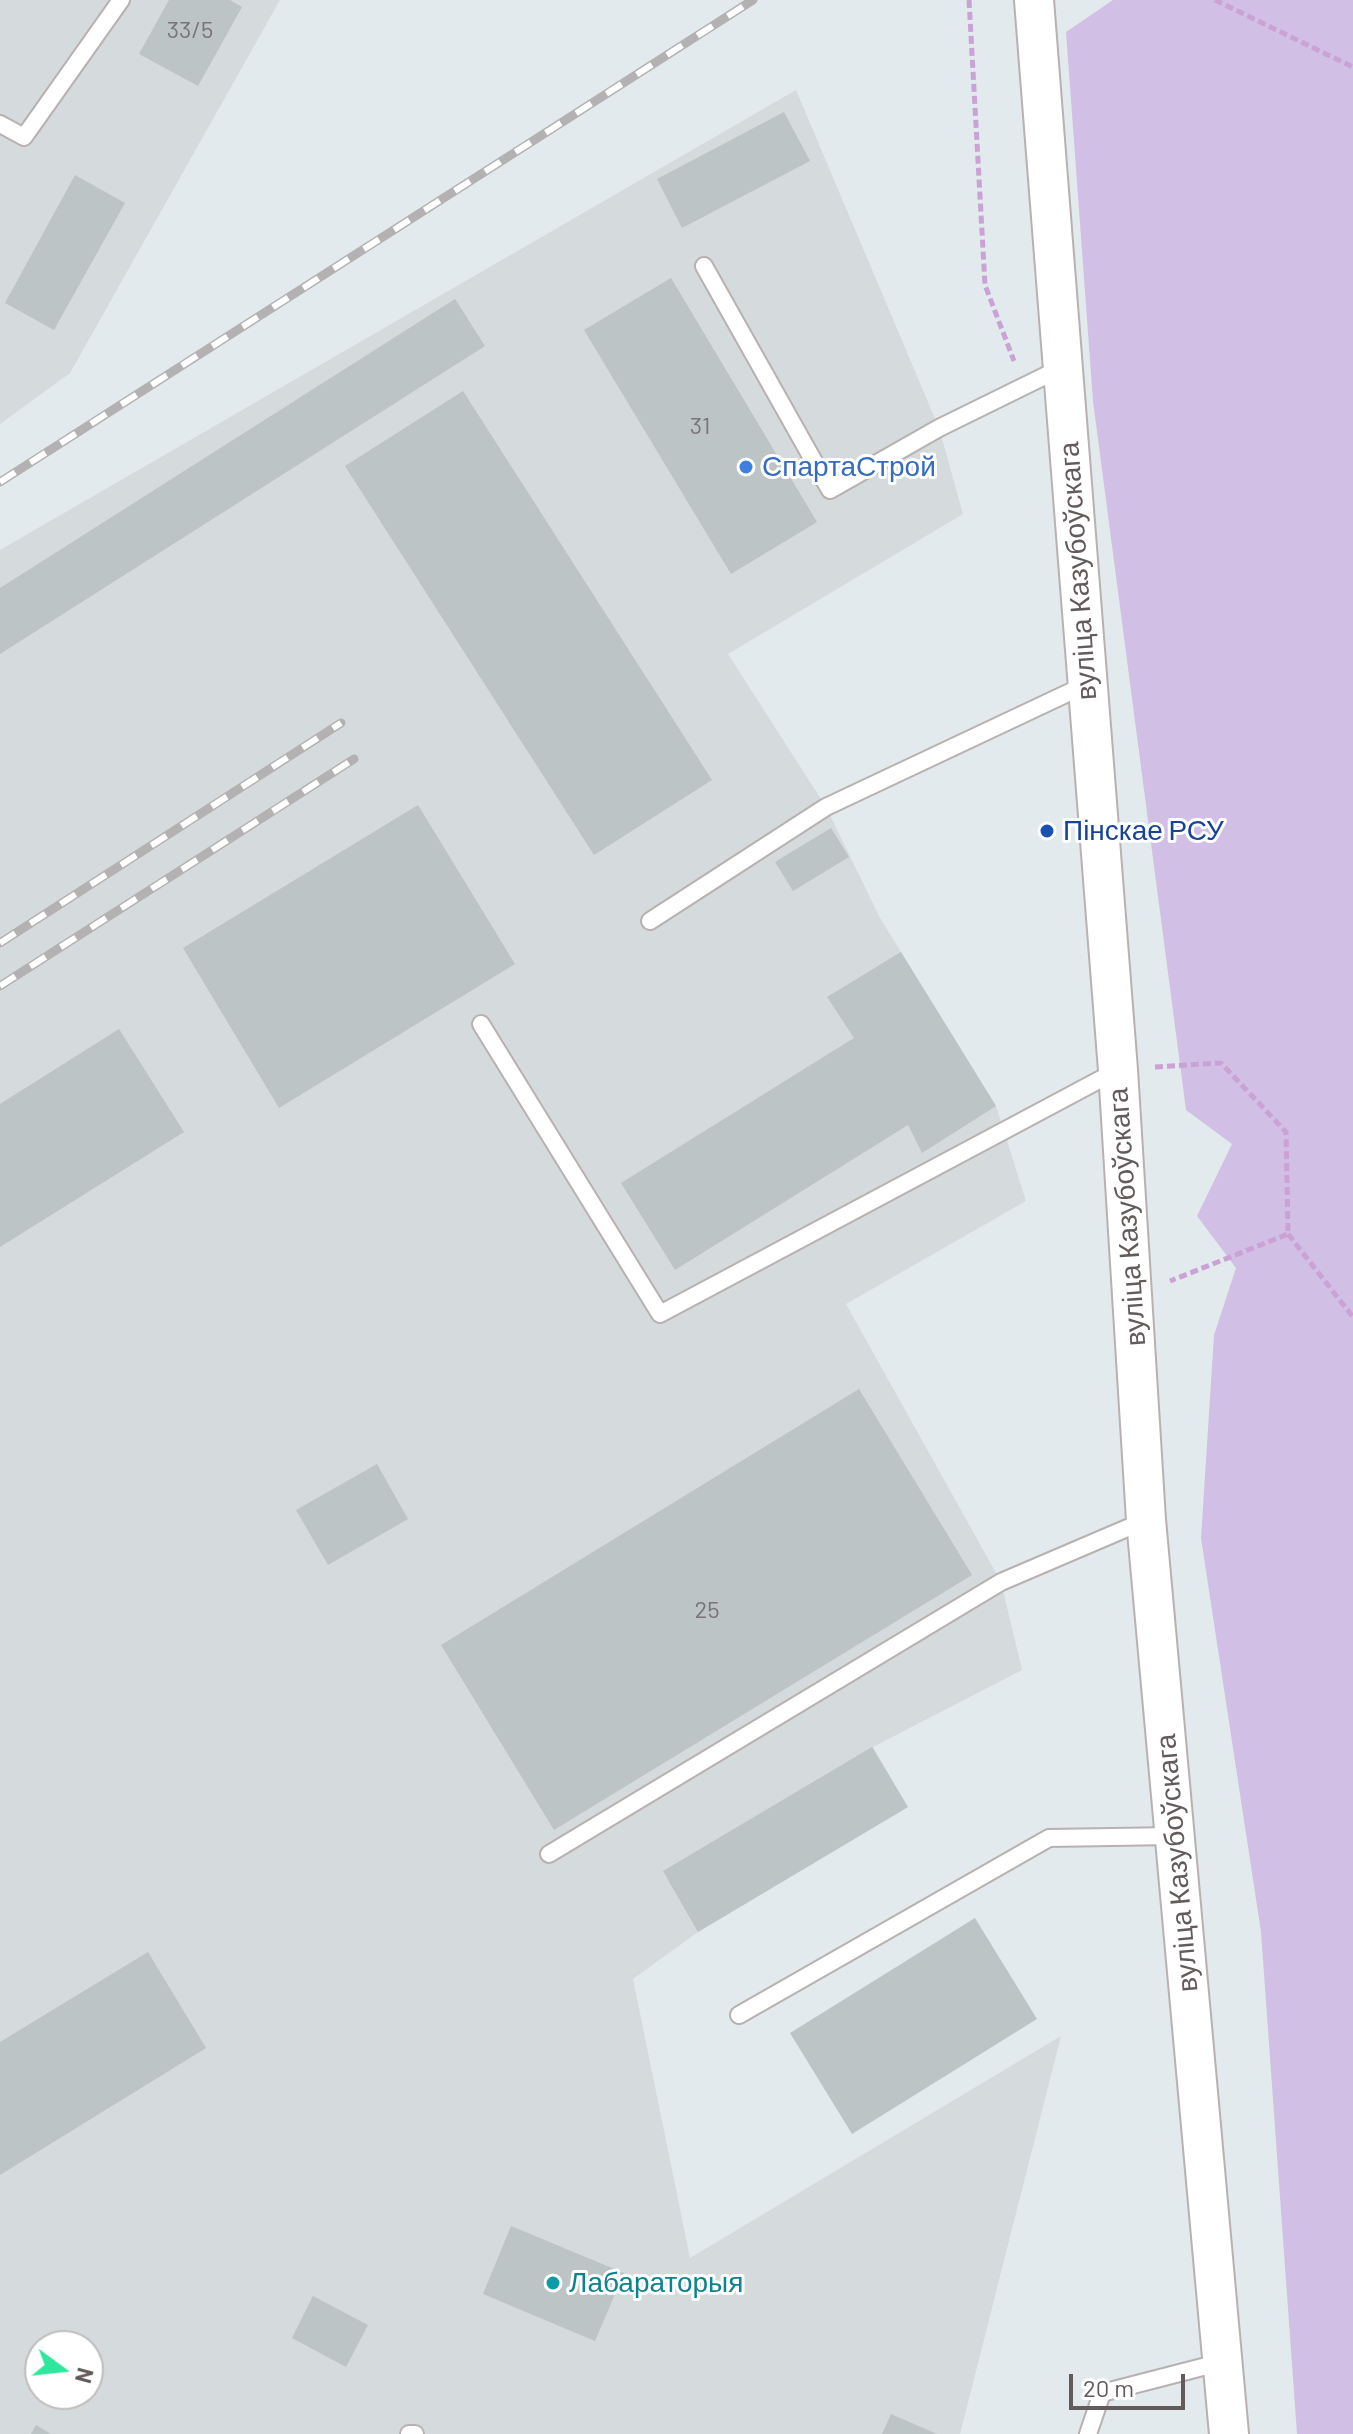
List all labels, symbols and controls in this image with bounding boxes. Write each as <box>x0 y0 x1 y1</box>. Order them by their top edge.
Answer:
house number: 33/5 <box>167 16 213 44</box>
house number: 31 <box>690 412 710 440</box>
street label: вуліца Казубоўскага <box>1052 441 1104 701</box>
place label: СпартаСтрой <box>762 450 936 484</box>
marker: СпартаСтрой <box>737 458 755 476</box>
place label: Пінскае РСУ <box>1063 814 1224 848</box>
marker: Пінскае РСУ <box>1038 822 1056 840</box>
street label: вуліца Казубоўскага <box>1101 1087 1153 1347</box>
house number: 25 <box>694 1596 720 1624</box>
street label: вуліца Казубоўскага <box>1149 1733 1205 1993</box>
place label: Лабараторыя <box>569 2266 743 2300</box>
marker: Лабараторыя <box>544 2274 562 2292</box>
north arrow <box>24 2330 104 2410</box>
scale bar <box>1073 2358 1189 2408</box>
text: N <box>71 2365 100 2386</box>
text: 20 m <box>1083 2373 1134 2402</box>

